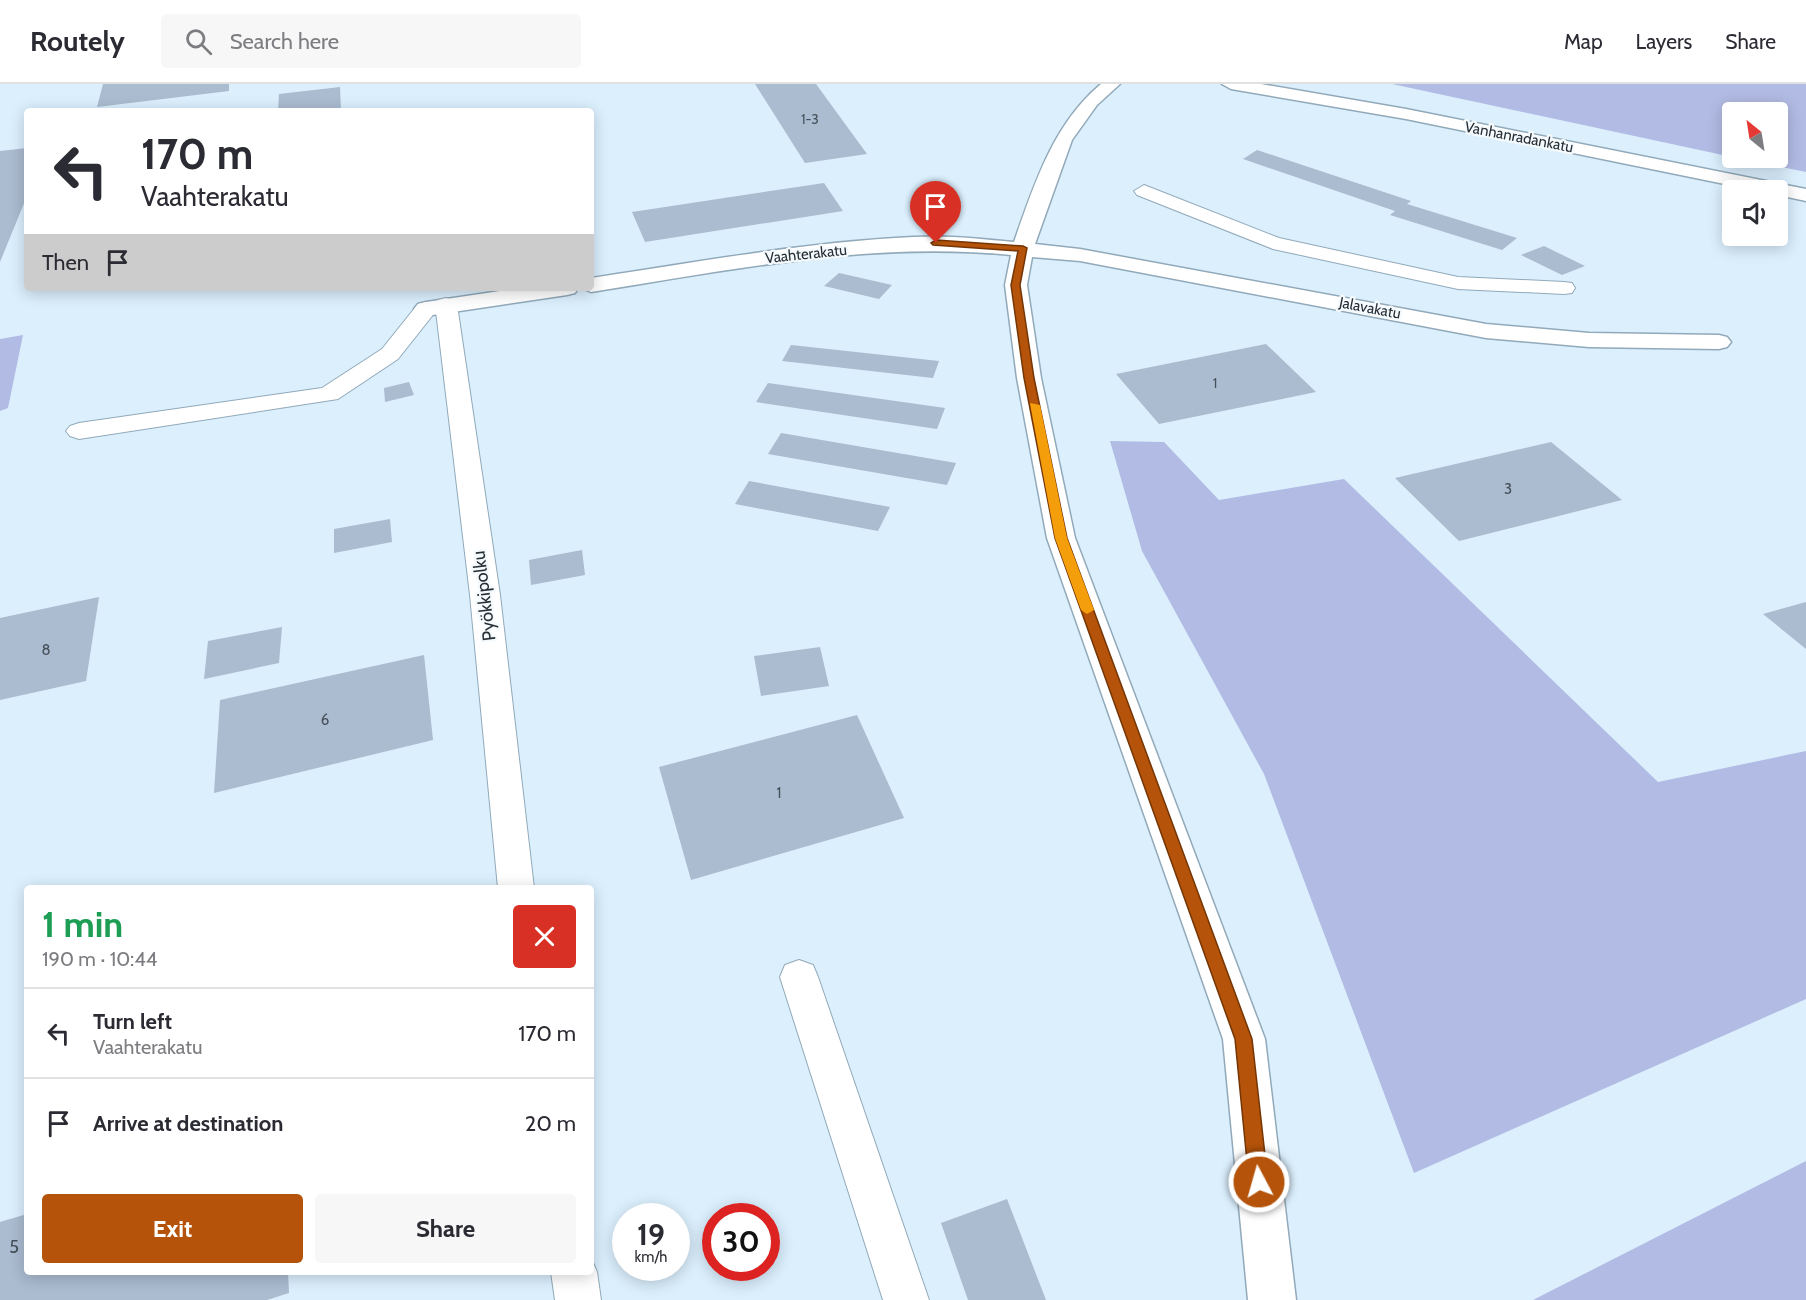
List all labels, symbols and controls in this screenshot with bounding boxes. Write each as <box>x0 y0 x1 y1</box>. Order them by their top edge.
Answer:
search box <box>161 14 581 68</box>
text: Routely <box>30 24 125 58</box>
icon: search <box>182 25 215 58</box>
text: Search here <box>230 28 339 55</box>
text: Map <box>1564 29 1603 54</box>
text: Layers <box>1636 29 1692 54</box>
text: Share <box>1725 29 1776 54</box>
north arrow <box>1722 102 1788 168</box>
map controls <box>1722 102 1788 246</box>
house number: 1-3 <box>801 110 819 128</box>
street label: Vanhanradankatu <box>1463 118 1575 156</box>
text: 170 m <box>141 128 253 180</box>
icon: left <box>42 132 120 210</box>
text: Vaahterakatu <box>141 180 289 213</box>
button: sound <box>1722 180 1788 246</box>
pin <box>910 181 961 243</box>
icon: arrive <box>919 190 952 223</box>
street label: Vaahterakatu <box>764 241 848 267</box>
icon: arrive <box>101 246 134 279</box>
text: Then <box>42 249 89 276</box>
street label: Jalavakatu <box>1337 293 1402 323</box>
house number: 1 <box>1213 374 1217 392</box>
house number: 3 <box>1504 480 1512 498</box>
street label: Pyökkipolku <box>468 550 500 642</box>
house number: 8 <box>41 641 51 659</box>
house number: 6 <box>321 711 329 729</box>
house number: 1 <box>777 784 781 802</box>
text: 1 min <box>42 902 123 946</box>
button: close <box>513 905 576 968</box>
text: 190 m · 10:44 <box>42 947 157 971</box>
text: Turn left <box>93 1008 172 1035</box>
icon: left <box>42 1017 75 1050</box>
text: 170 m <box>518 1020 576 1047</box>
text: Vaahterakatu <box>93 1035 202 1059</box>
icon: arrive <box>42 1107 75 1140</box>
text: Arrive at destination <box>93 1110 283 1137</box>
text: 20 m <box>525 1110 576 1137</box>
position arrow <box>1227 1150 1291 1214</box>
button: Exit <box>42 1194 303 1263</box>
button: Share <box>315 1194 576 1263</box>
speed limit sign: 30 <box>702 1203 780 1281</box>
text: 19 <box>637 1216 665 1253</box>
house number: 5 <box>9 1236 19 1258</box>
text: km/h <box>635 1248 667 1266</box>

